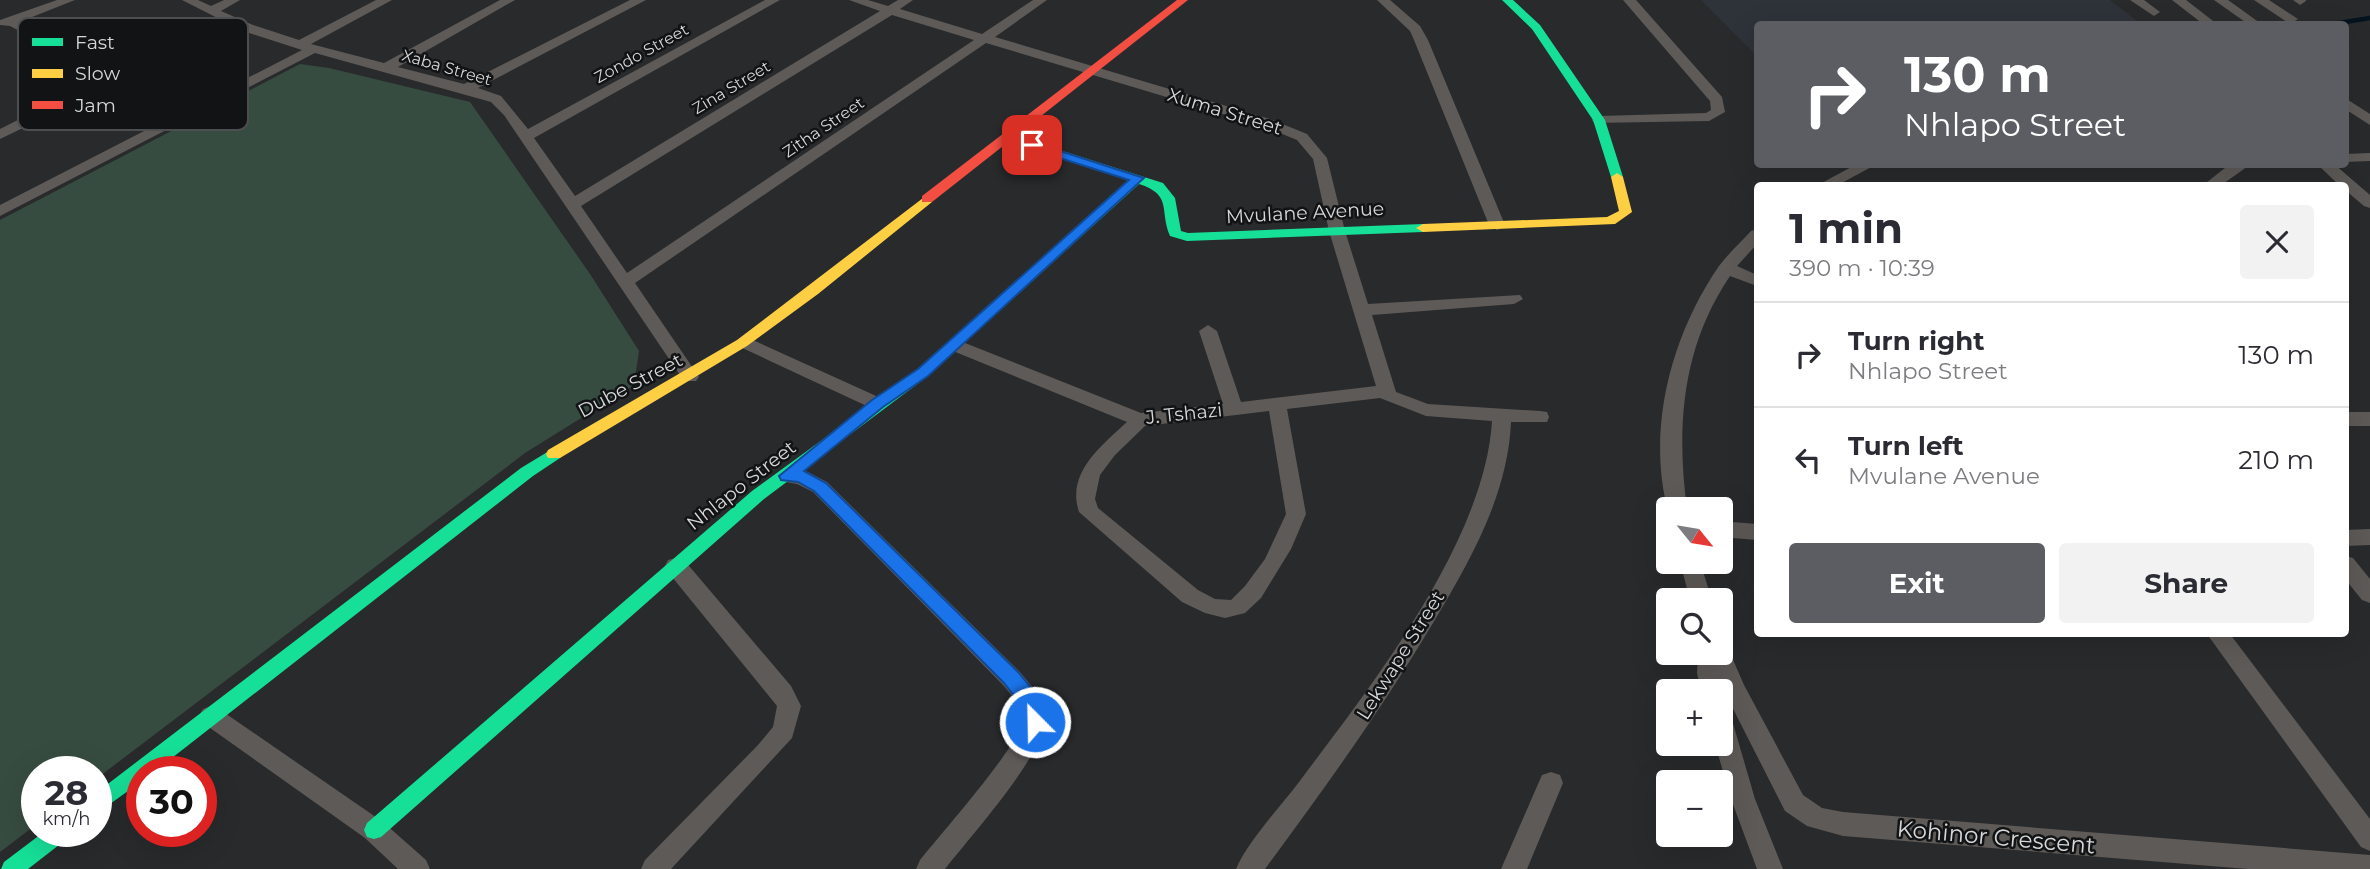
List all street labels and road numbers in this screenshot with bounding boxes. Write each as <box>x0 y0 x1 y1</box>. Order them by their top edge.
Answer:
street label: Zondo Street <box>591 20 692 87</box>
street label: Xaba Street <box>400 46 494 89</box>
street label: Zina Street <box>689 56 774 118</box>
street label: Xuma Street <box>1165 83 1285 140</box>
street label: Zitha Street <box>779 93 868 162</box>
street label: Mvulane Avenue <box>1225 197 1385 228</box>
street label: Dube Street <box>574 348 687 423</box>
street label: J. Tshazi <box>1144 398 1223 429</box>
street label: Nhlapo Street <box>682 436 801 535</box>
street label: Lekwape Street <box>1352 586 1449 724</box>
street label: Kohinor Crescent <box>1896 814 2096 860</box>

